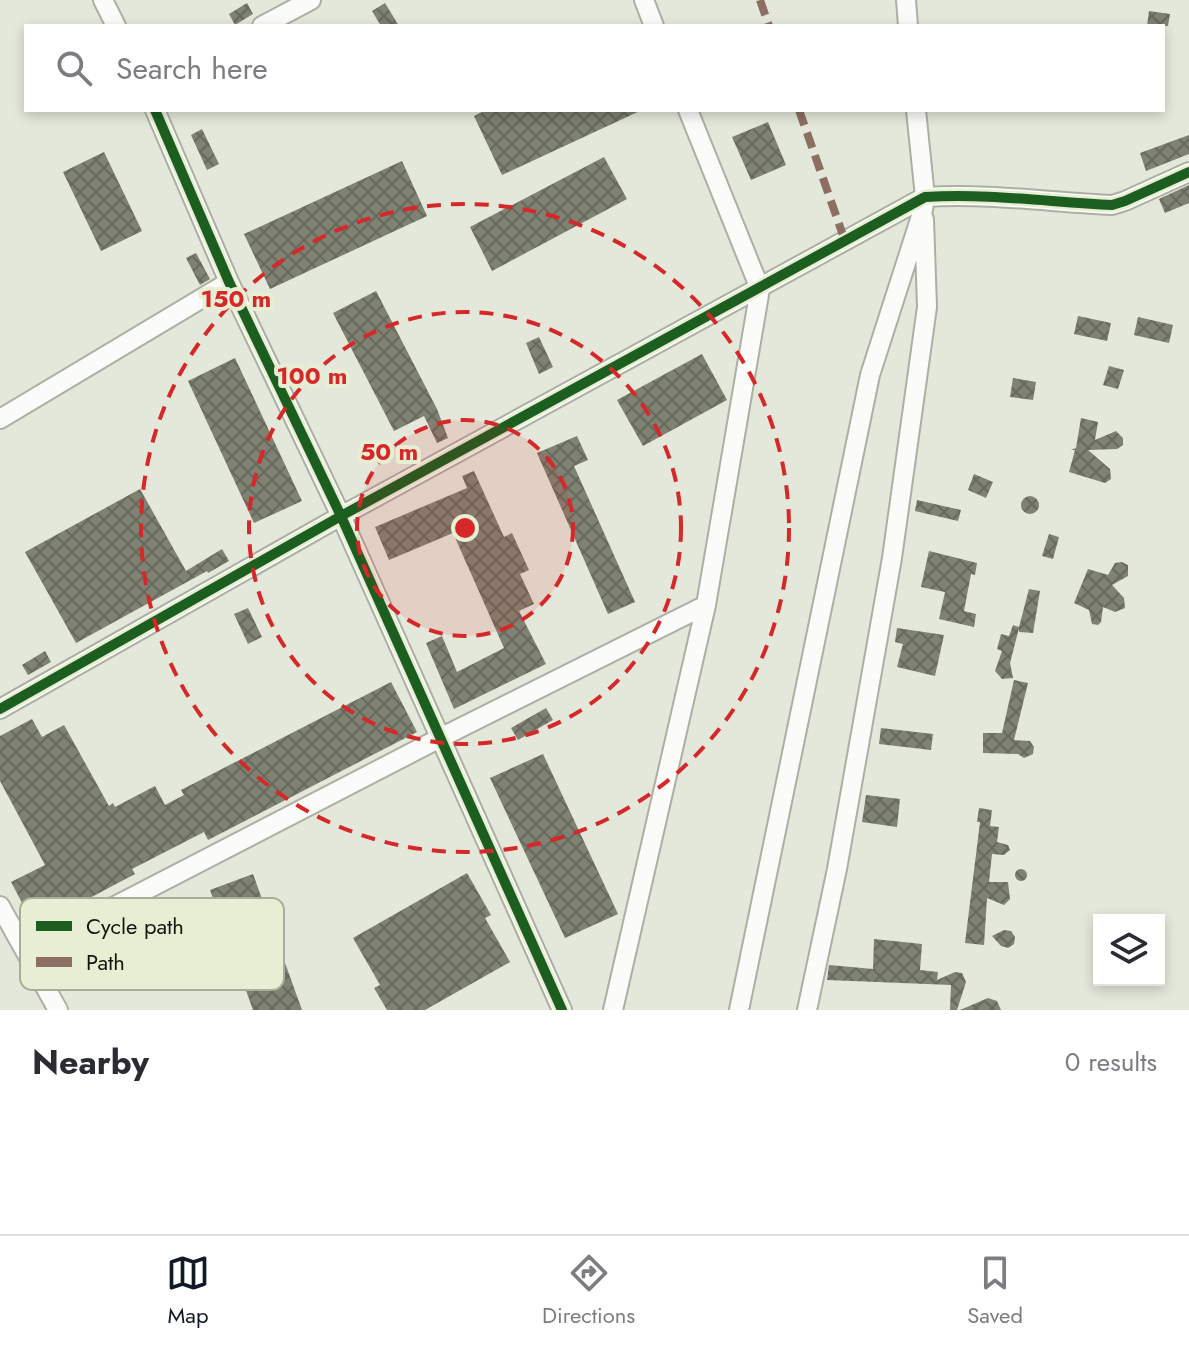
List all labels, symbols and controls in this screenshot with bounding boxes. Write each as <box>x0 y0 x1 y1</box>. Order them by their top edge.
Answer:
search box <box>24 24 1165 112</box>
icon: search <box>52 46 96 90</box>
text: Search here <box>116 47 268 90</box>
text: 150 m <box>201 281 271 316</box>
text: 100 m <box>277 358 347 393</box>
text: 50 m <box>360 434 418 469</box>
centre of rings <box>451 514 479 542</box>
legend <box>20 898 284 990</box>
text: Cycle path <box>86 910 184 942</box>
map controls <box>1093 914 1165 986</box>
button: layers <box>1093 914 1165 986</box>
text: Path <box>86 946 125 978</box>
text: Nearby <box>32 1038 149 1087</box>
text: 0 results <box>1065 1043 1157 1081</box>
tab: Map <box>166 1251 210 1331</box>
tab: Directions <box>542 1251 635 1331</box>
tab: Saved <box>967 1251 1023 1331</box>

